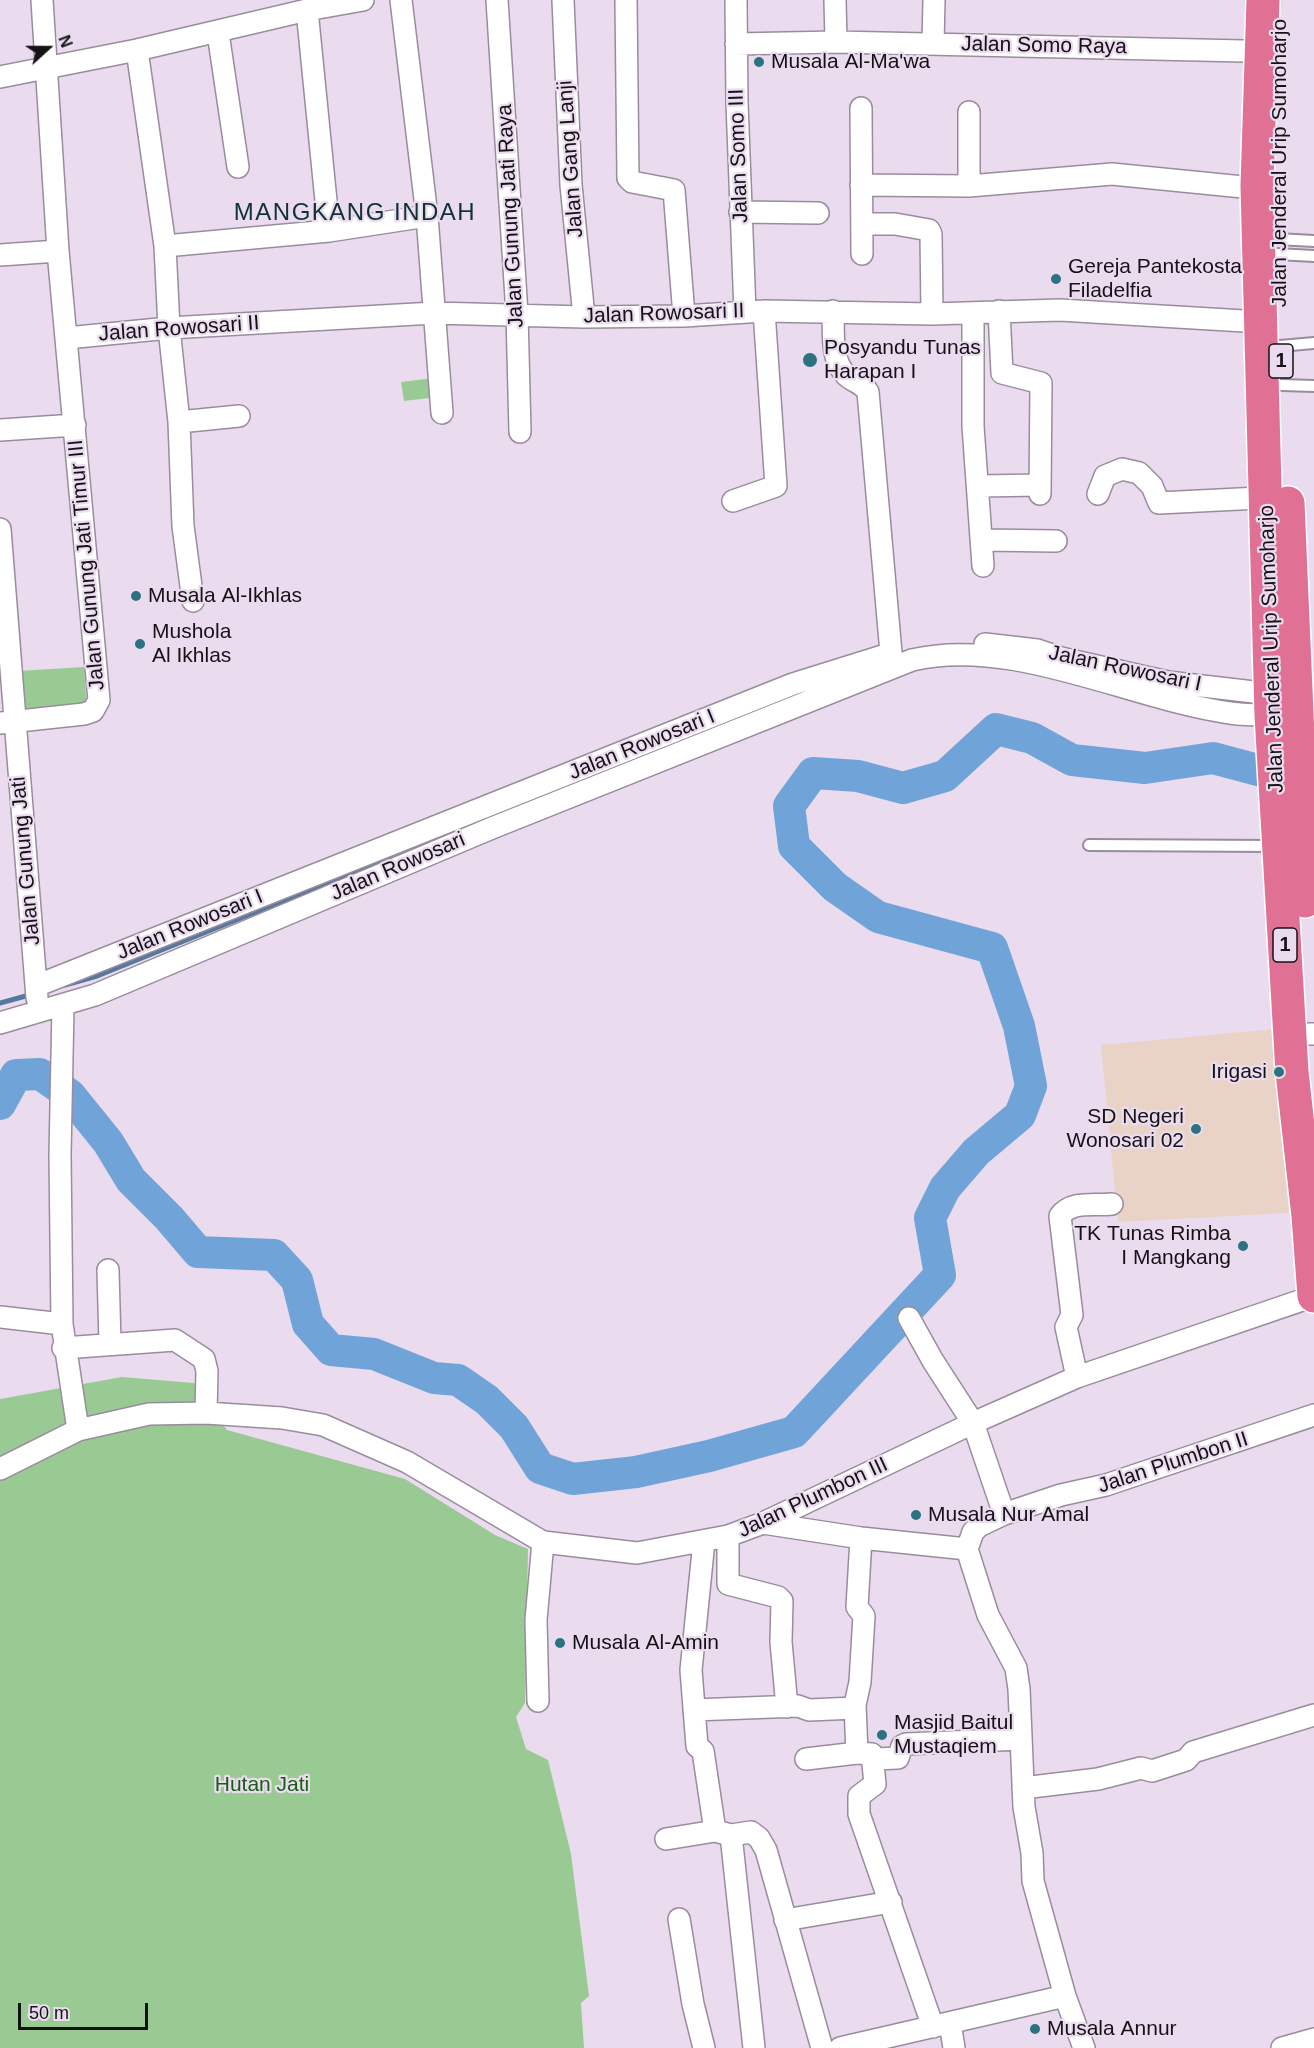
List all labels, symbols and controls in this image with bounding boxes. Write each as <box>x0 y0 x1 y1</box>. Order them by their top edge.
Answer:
north arrow <box>18 18 78 78</box>
street label: Jalan Jenderal Urip Sumoharjo <box>1267 19 1293 307</box>
street label: Jalan Somo Raya <box>961 32 1127 60</box>
text: N <box>55 33 75 50</box>
place label: Musala Al-Ma'wa <box>771 49 930 75</box>
marker: Musala Al-Ma'wa <box>752 55 766 69</box>
street label: Jalan Gang Lanji <box>553 80 589 238</box>
street label: Jalan Somo III <box>724 88 754 224</box>
street label: Jalan Gunung Jati Raya <box>493 103 529 329</box>
district label: MANGKANG INDAH <box>234 199 476 227</box>
place label: Gereja Pantekosta Filadelfia <box>1068 254 1242 304</box>
marker: Gereja Pantekosta Filadelfia <box>1049 272 1063 286</box>
street label: Jalan Rowosari II <box>583 299 745 329</box>
street label: Jalan Rowosari II <box>98 311 260 347</box>
place label: Posyandu Tunas Harapan I <box>824 335 981 385</box>
road number: 1 <box>1269 344 1293 378</box>
marker: Posyandu Tunas Harapan I <box>801 351 819 369</box>
street label: Jalan Gunung Jati Timur III <box>63 439 111 691</box>
street label: Jalan Jenderal Urip Sumoharjo <box>1254 504 1290 794</box>
place label: Musala Al-Ikhlas <box>148 583 302 609</box>
marker: Musala Al-Ikhlas <box>129 589 143 603</box>
place label: Mushola Al Ikhlas <box>152 619 231 669</box>
marker: Mushola Al Ikhlas <box>133 637 147 651</box>
street label: Jalan Rowosari I <box>1046 641 1204 697</box>
street label: Jalan Rowosari I <box>565 704 719 786</box>
street label: Jalan Gunung Jati <box>6 776 46 946</box>
street label: Jalan Rowosari <box>327 827 469 907</box>
street label: Jalan Rowosari I <box>113 884 267 966</box>
road number: 1 <box>1273 928 1297 962</box>
place label: Irigasi <box>1211 1059 1267 1085</box>
marker: Irigasi <box>1272 1065 1286 1079</box>
place label: SD Negeri Wonosari 02 <box>1066 1104 1184 1154</box>
marker: SD Negeri Wonosari 02 <box>1189 1122 1203 1136</box>
place label: TK Tunas Rimba I Mangkang <box>1074 1221 1231 1271</box>
marker: TK Tunas Rimba I Mangkang <box>1236 1239 1250 1253</box>
street label: Jalan Plumbon II <box>1095 1427 1251 1499</box>
street label: Jalan Plumbon III <box>734 1452 892 1544</box>
place label: Musala Nur Amal <box>928 1502 1089 1528</box>
marker: Musala Nur Amal <box>909 1508 923 1522</box>
place label: Musala Al-Amin <box>572 1630 719 1656</box>
marker: Musala Al-Amin <box>553 1636 567 1650</box>
place label: Masjid Baitul Mustaqiem <box>894 1710 1013 1760</box>
marker: Masjid Baitul Mustaqiem <box>875 1728 889 1742</box>
park label: Hutan Jati <box>215 1772 309 1798</box>
scale bar <box>21 1991 152 2029</box>
text: 50 m <box>29 2003 69 2023</box>
place label: Musala Annur <box>1047 2016 1177 2042</box>
marker: Musala Annur <box>1028 2022 1042 2036</box>

